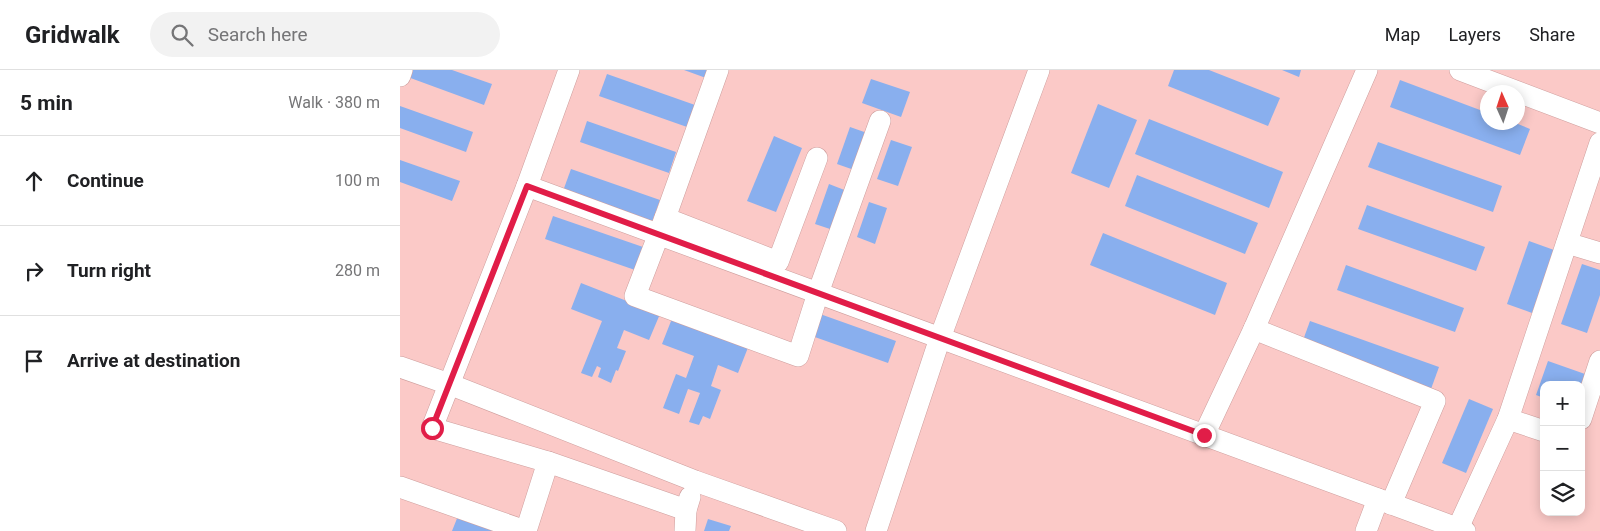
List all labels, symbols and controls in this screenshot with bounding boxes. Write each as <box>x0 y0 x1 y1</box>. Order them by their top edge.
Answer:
search box <box>150 12 500 57</box>
text: Gridwalk <box>25 21 120 49</box>
icon: search <box>168 21 196 49</box>
text: Search here <box>208 23 308 46</box>
text: Map <box>1385 24 1420 45</box>
text: Layers <box>1448 24 1501 45</box>
text: Share <box>1529 24 1575 45</box>
north arrow <box>1480 85 1525 130</box>
text: 5 min <box>20 91 73 115</box>
text: Walk · 380 m <box>288 93 380 112</box>
icon: ahead <box>20 167 48 195</box>
text: Continue <box>67 169 144 192</box>
text: 100 m <box>335 171 380 190</box>
icon: right <box>20 257 48 285</box>
text: Turn right <box>67 259 151 282</box>
text: 280 m <box>335 261 380 280</box>
icon: arrive <box>20 347 48 375</box>
text: Arrive at destination <box>67 349 240 372</box>
map controls <box>1540 381 1585 516</box>
button: + <box>1540 381 1585 426</box>
route start <box>421 417 444 440</box>
route end <box>1193 424 1216 447</box>
button: − <box>1540 426 1585 471</box>
button: layers <box>1540 471 1585 516</box>

